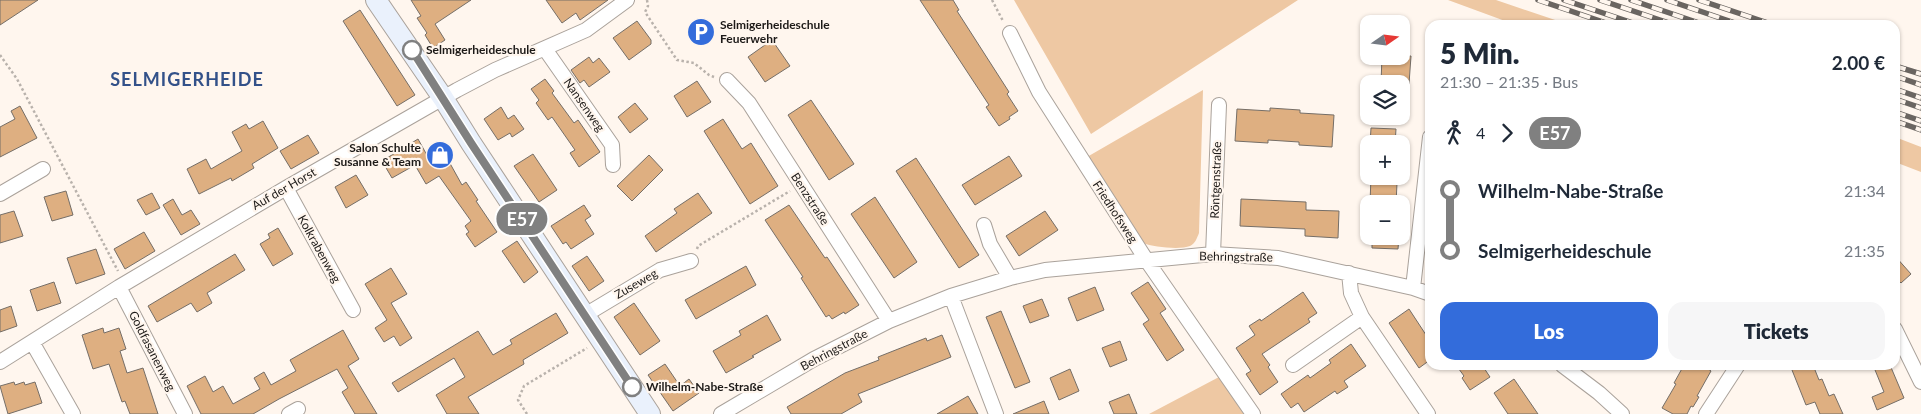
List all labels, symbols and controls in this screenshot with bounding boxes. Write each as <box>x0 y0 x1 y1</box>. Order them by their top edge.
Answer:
north arrow <box>1360 15 1410 65</box>
map controls <box>1360 15 1410 245</box>
parking icon: Selmigerheideschule Feuerwehr <box>686 17 716 47</box>
place label: Selmigerheideschule Feuerwehr <box>720 17 830 46</box>
text: 5 Min. <box>1440 36 1520 70</box>
marker: Selmigerheideschule <box>402 40 422 60</box>
place label: Selmigerheideschule <box>426 42 536 57</box>
text: 2.00 € <box>1832 51 1885 74</box>
district label: SELMIGERHEIDE <box>110 68 264 90</box>
text: 21:30 – 21:35 · Bus <box>1440 72 1578 91</box>
street label: Nansenweg <box>561 75 608 134</box>
button: layers <box>1360 75 1410 125</box>
icon: walk <box>1440 119 1468 147</box>
icon: forward <box>1493 119 1521 147</box>
text: E57 <box>1539 122 1571 144</box>
text: 4 <box>1476 123 1485 142</box>
button: + <box>1360 135 1410 185</box>
place label: Salon Schulte Susanne & Team <box>334 140 422 169</box>
shop icon: Salon Schulte Susanne & Team <box>425 140 455 170</box>
street label: Röntgenstraße <box>1207 141 1224 219</box>
street label: Auf der Horst <box>249 164 319 213</box>
street label: Benzstraße <box>788 170 833 228</box>
street label: Friedhofsweg <box>1090 178 1141 246</box>
text: Wilhelm-Nabe-Straße <box>1478 179 1663 202</box>
text: 21:34 <box>1844 181 1885 200</box>
button: − <box>1360 195 1410 245</box>
line badge: E57 <box>493 203 551 235</box>
text: E57 <box>506 208 538 230</box>
street label: Kolkrabenweg <box>295 212 344 285</box>
text: Selmigerheideschule <box>1478 239 1652 262</box>
text: 21:35 <box>1844 241 1885 260</box>
street label: Behringstraße <box>1199 248 1273 265</box>
street label: Zuseweg <box>612 265 660 302</box>
button: Los <box>1440 302 1658 360</box>
button: Tickets <box>1668 302 1885 360</box>
street label: Goldfasanenweg <box>126 308 179 393</box>
street label: Behringstraße <box>798 326 870 374</box>
marker: Wilhelm-Nabe-Straße <box>622 377 642 397</box>
place label: Wilhelm-Nabe-Straße <box>646 379 764 394</box>

